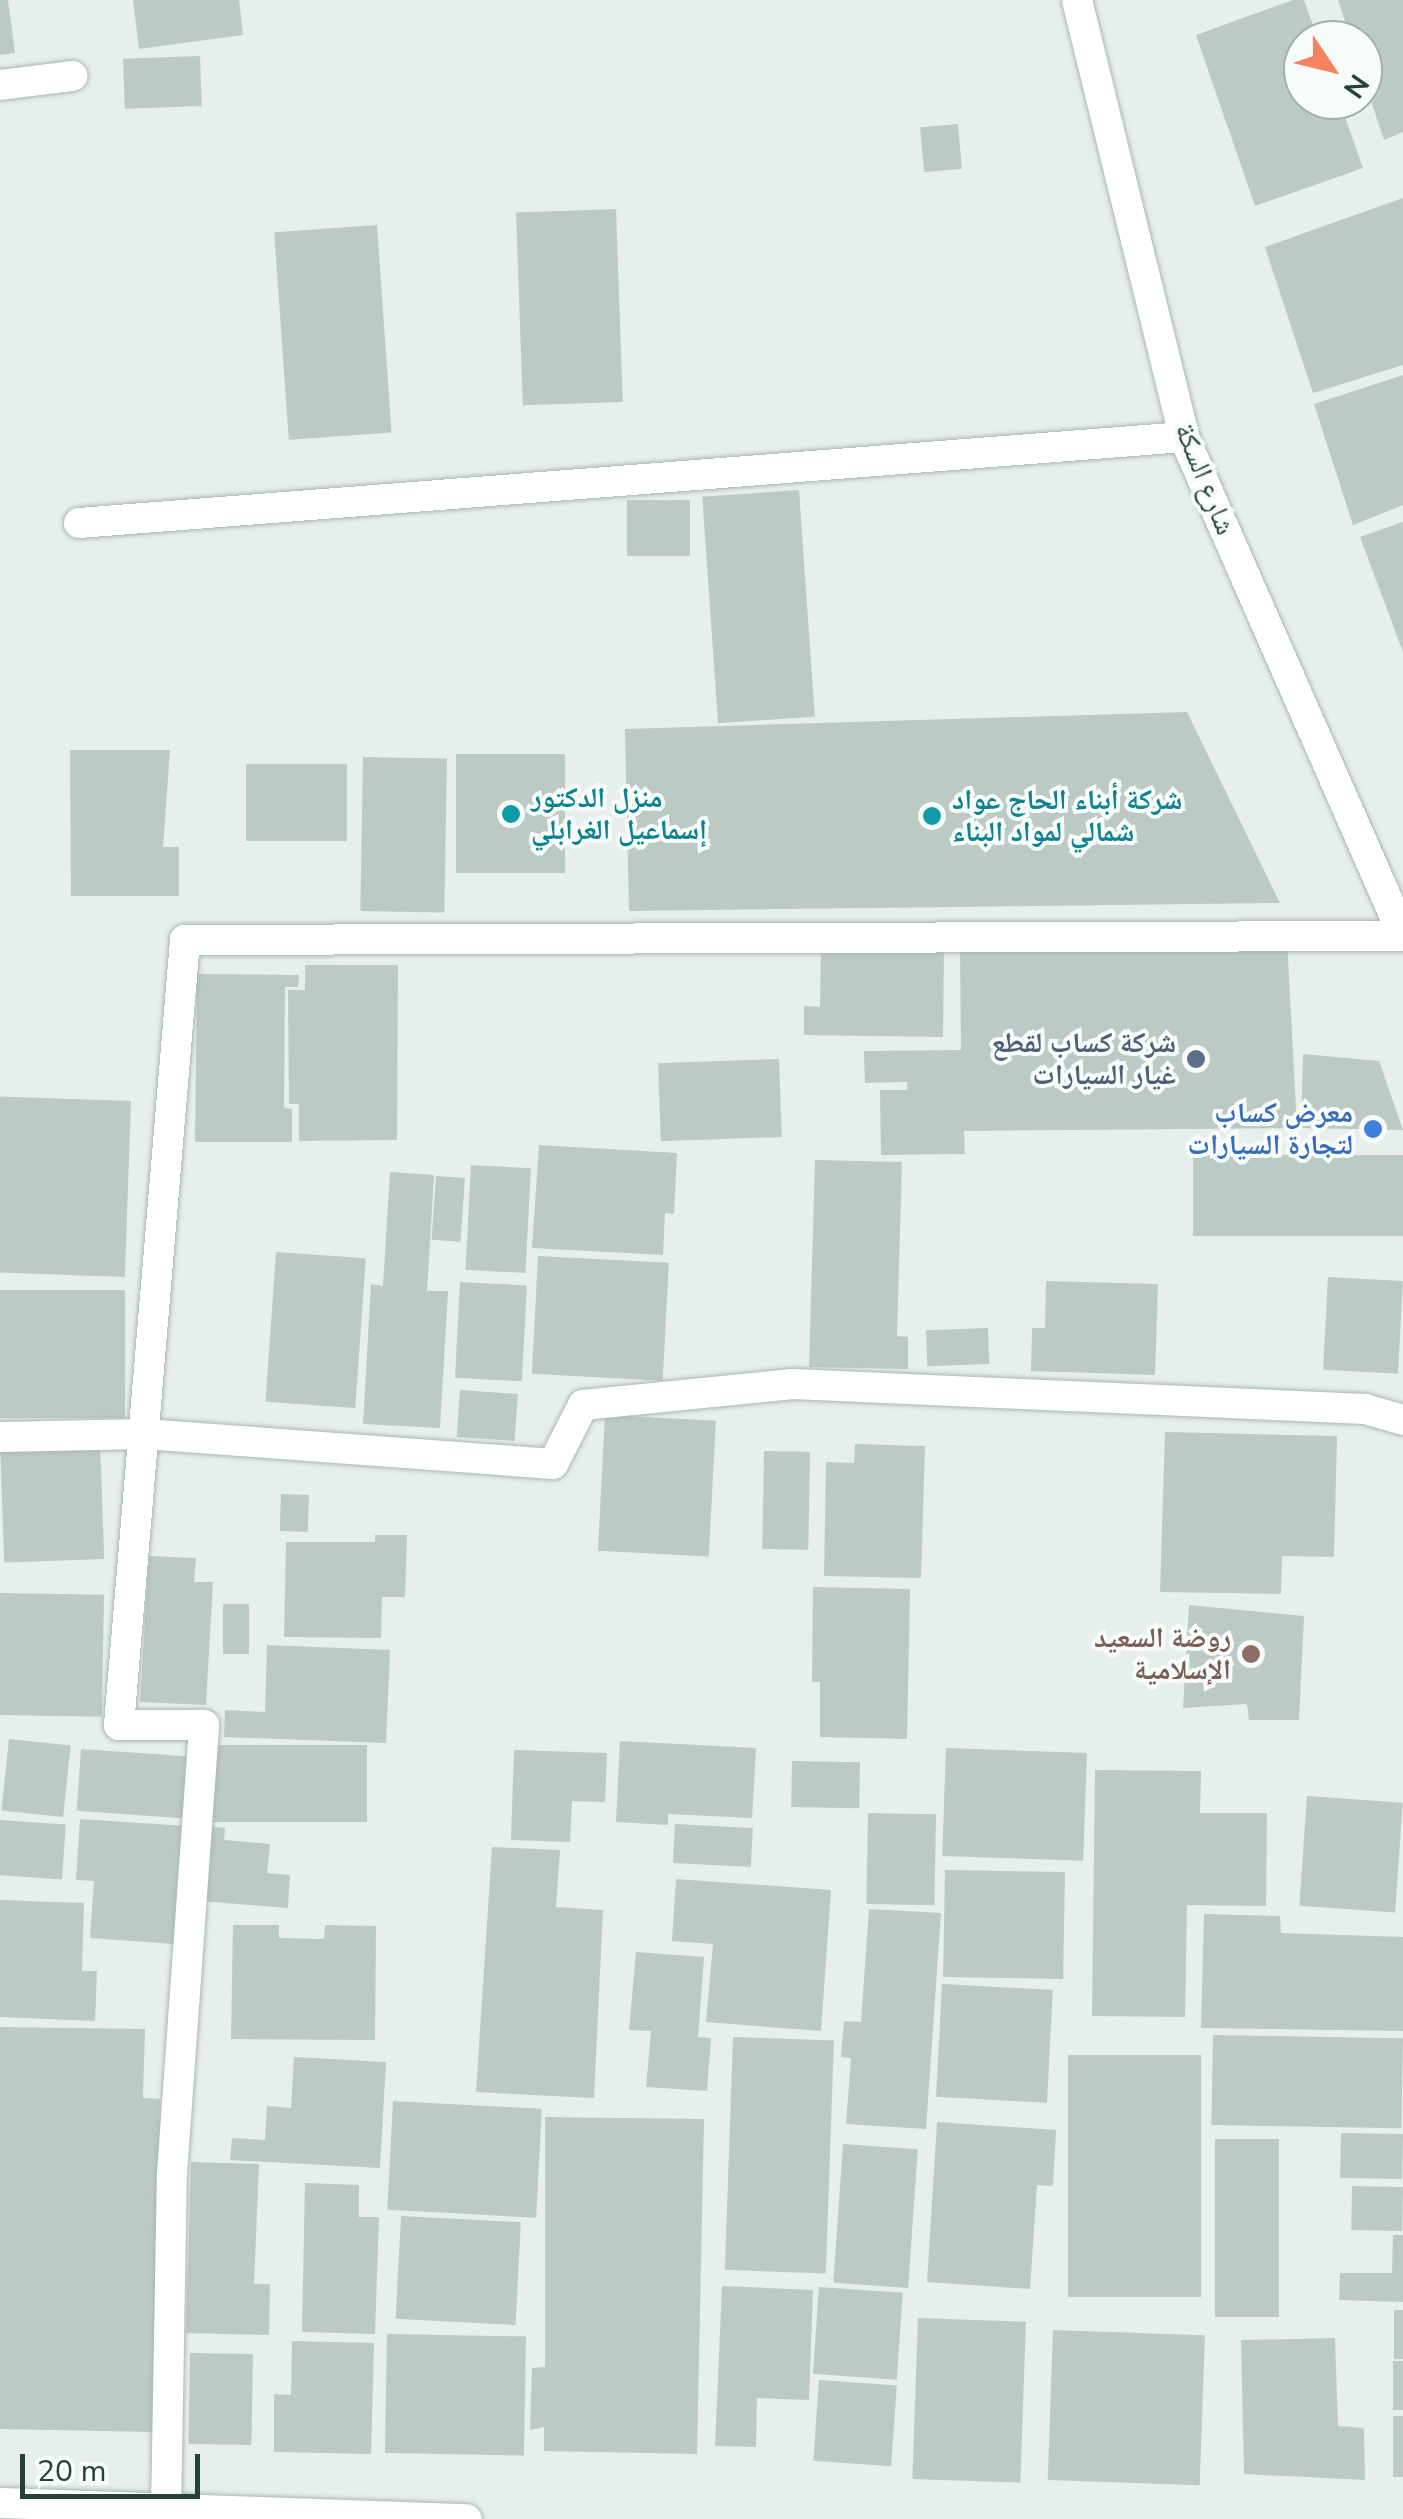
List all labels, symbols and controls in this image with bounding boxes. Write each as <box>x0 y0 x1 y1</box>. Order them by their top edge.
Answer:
north arrow <box>1283 20 1383 120</box>
text: N <box>1334 67 1378 106</box>
street label: شارع السكة <box>1167 418 1243 540</box>
place label: منزل الدكتور إسماعيل الغرابلي <box>531 781 707 847</box>
place label: شركة أبناء الحاج عواد شمالي لمواد البناء <box>952 783 1182 849</box>
marker: منزل الدكتور إسماعيل الغرابلي <box>500 803 522 825</box>
marker: شركة أبناء الحاج عواد شمالي لمواد البناء <box>921 805 943 827</box>
place label: شركة كساب لقطع غيار السيارات <box>991 1026 1176 1092</box>
marker: شركة كساب لقطع غيار السيارات <box>1185 1048 1207 1070</box>
place label: معرض كساب لتجارة السيارات <box>1188 1096 1353 1162</box>
marker: معرض كساب لتجارة السيارات <box>1362 1118 1384 1140</box>
place label: روضة السعيد الإسلامية <box>1094 1621 1231 1687</box>
marker: روضة السعيد الإسلامية <box>1240 1643 1262 1665</box>
scale bar <box>25 2434 205 2496</box>
text: 20 m <box>37 2451 106 2492</box>

